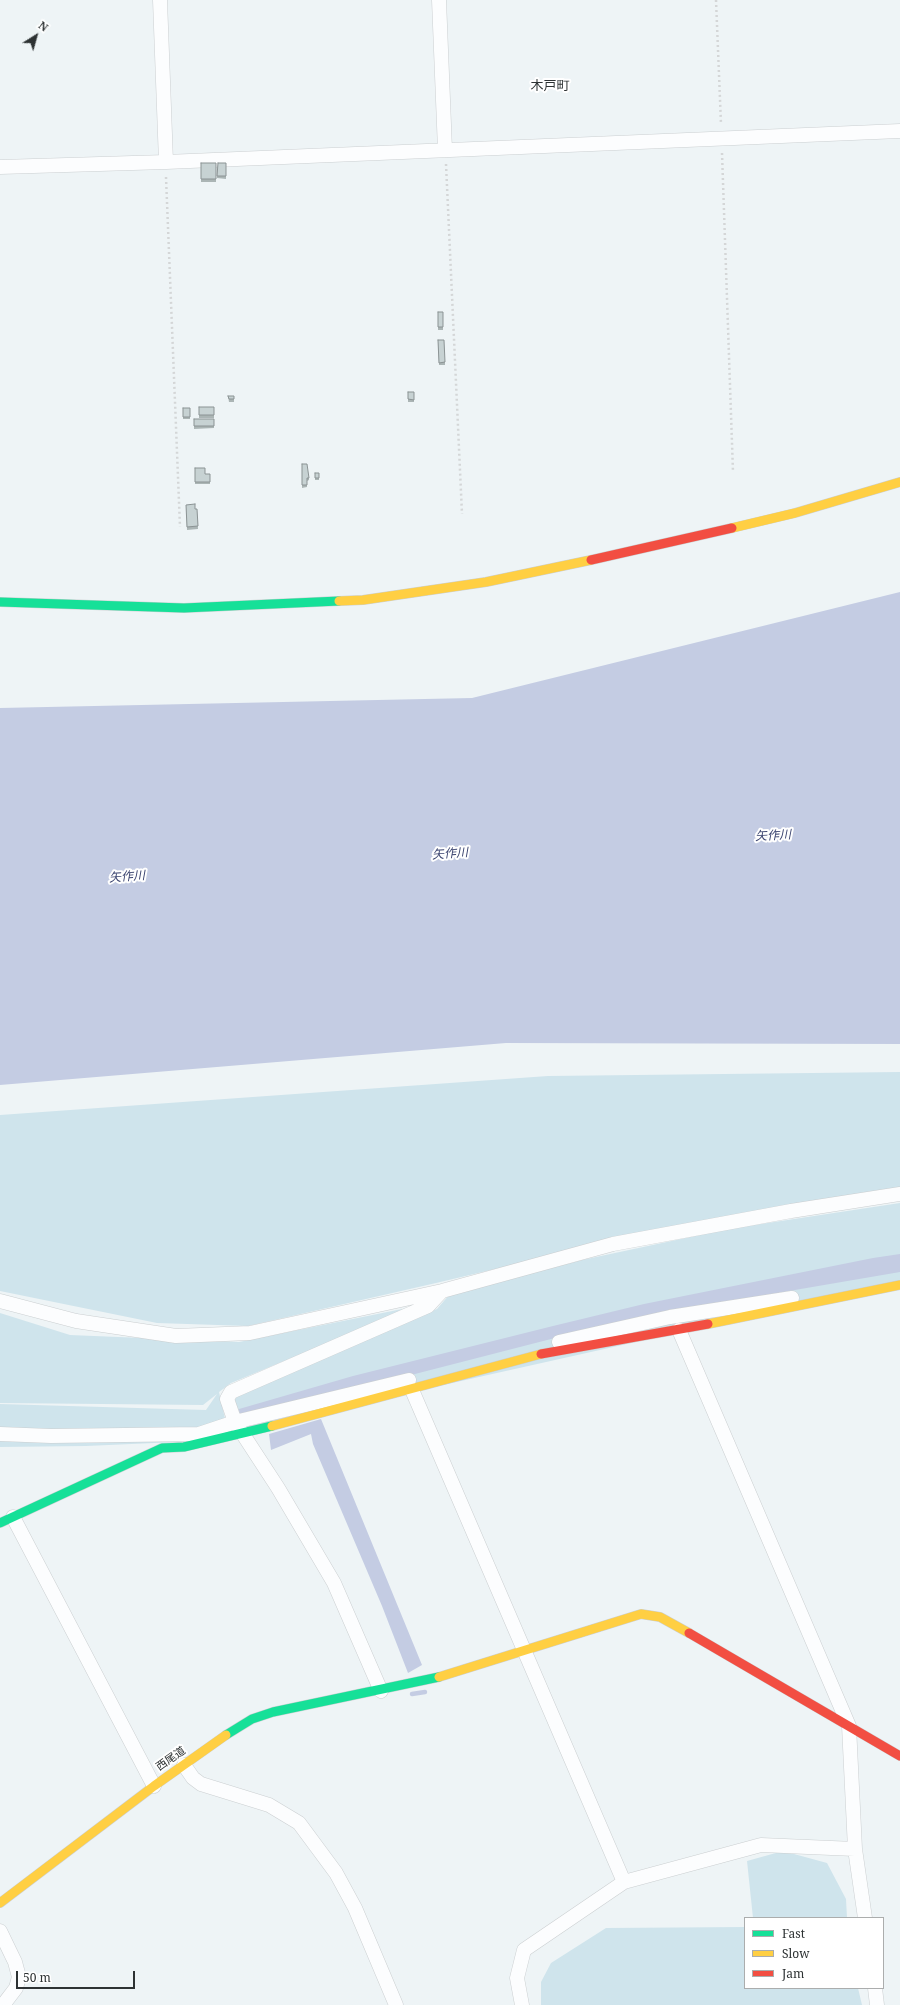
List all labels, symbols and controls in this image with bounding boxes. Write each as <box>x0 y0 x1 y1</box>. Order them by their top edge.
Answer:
north arrow <box>16 16 56 56</box>
text: N <box>36 17 51 35</box>
district label: 木戸町 <box>531 78 569 94</box>
water label: 矢作川 <box>755 828 791 844</box>
water label: 矢作川 <box>432 846 468 862</box>
water label: 矢作川 <box>109 869 145 885</box>
street label: 西尾道 <box>154 1744 188 1774</box>
legend <box>744 1917 884 1989</box>
text: Fast <box>782 1925 805 1942</box>
text: Slow <box>782 1945 810 1962</box>
scale bar <box>18 1963 137 1989</box>
text: Jam <box>782 1965 804 1982</box>
text: 50 m <box>23 1969 51 1986</box>

